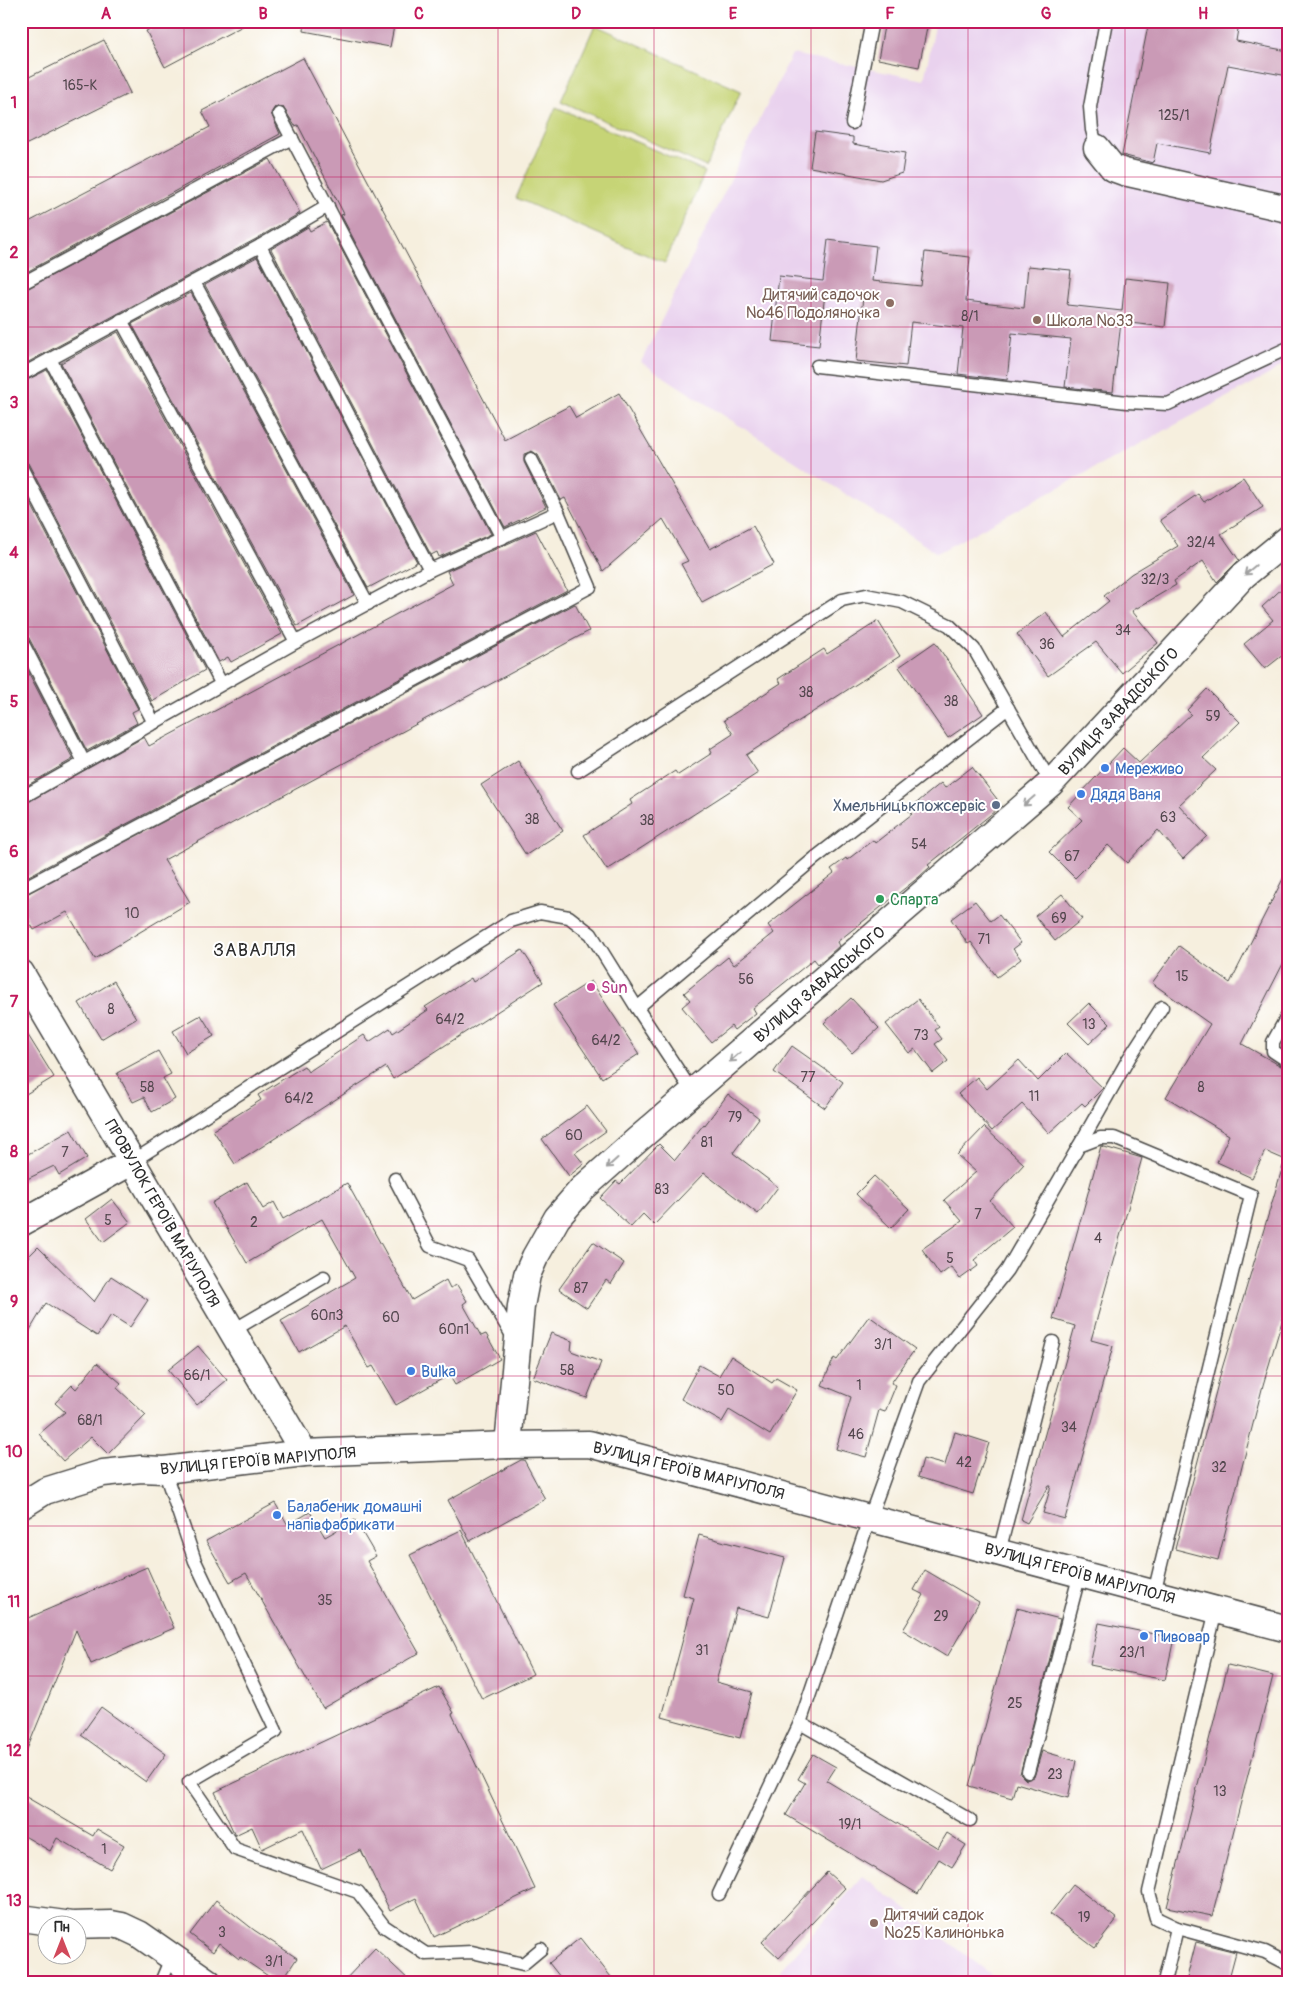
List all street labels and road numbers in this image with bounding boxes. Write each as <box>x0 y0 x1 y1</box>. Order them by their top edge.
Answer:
street label: ВУЛИЦЯ ЗАВАДСЬКОГО <box>1054 644 1183 780</box>
street label: ВУЛИЦЯ ЗАВАДСЬКОГО <box>750 922 889 1047</box>
street label: ПРОВУЛОК ГЕРОЇВ МАРІУПОЛЯ <box>100 1116 224 1311</box>
street label: ВУЛИЦЯ ГЕРОЇВ МАРІУПОЛЯ <box>591 1437 787 1504</box>
street label: ВУЛИЦЯ ГЕРОЇВ МАРІУПОЛЯ <box>159 1442 357 1480</box>
street label: ВУЛИЦЯ ГЕРОЇВ МАРІУПОЛЯ <box>982 1539 1177 1609</box>

